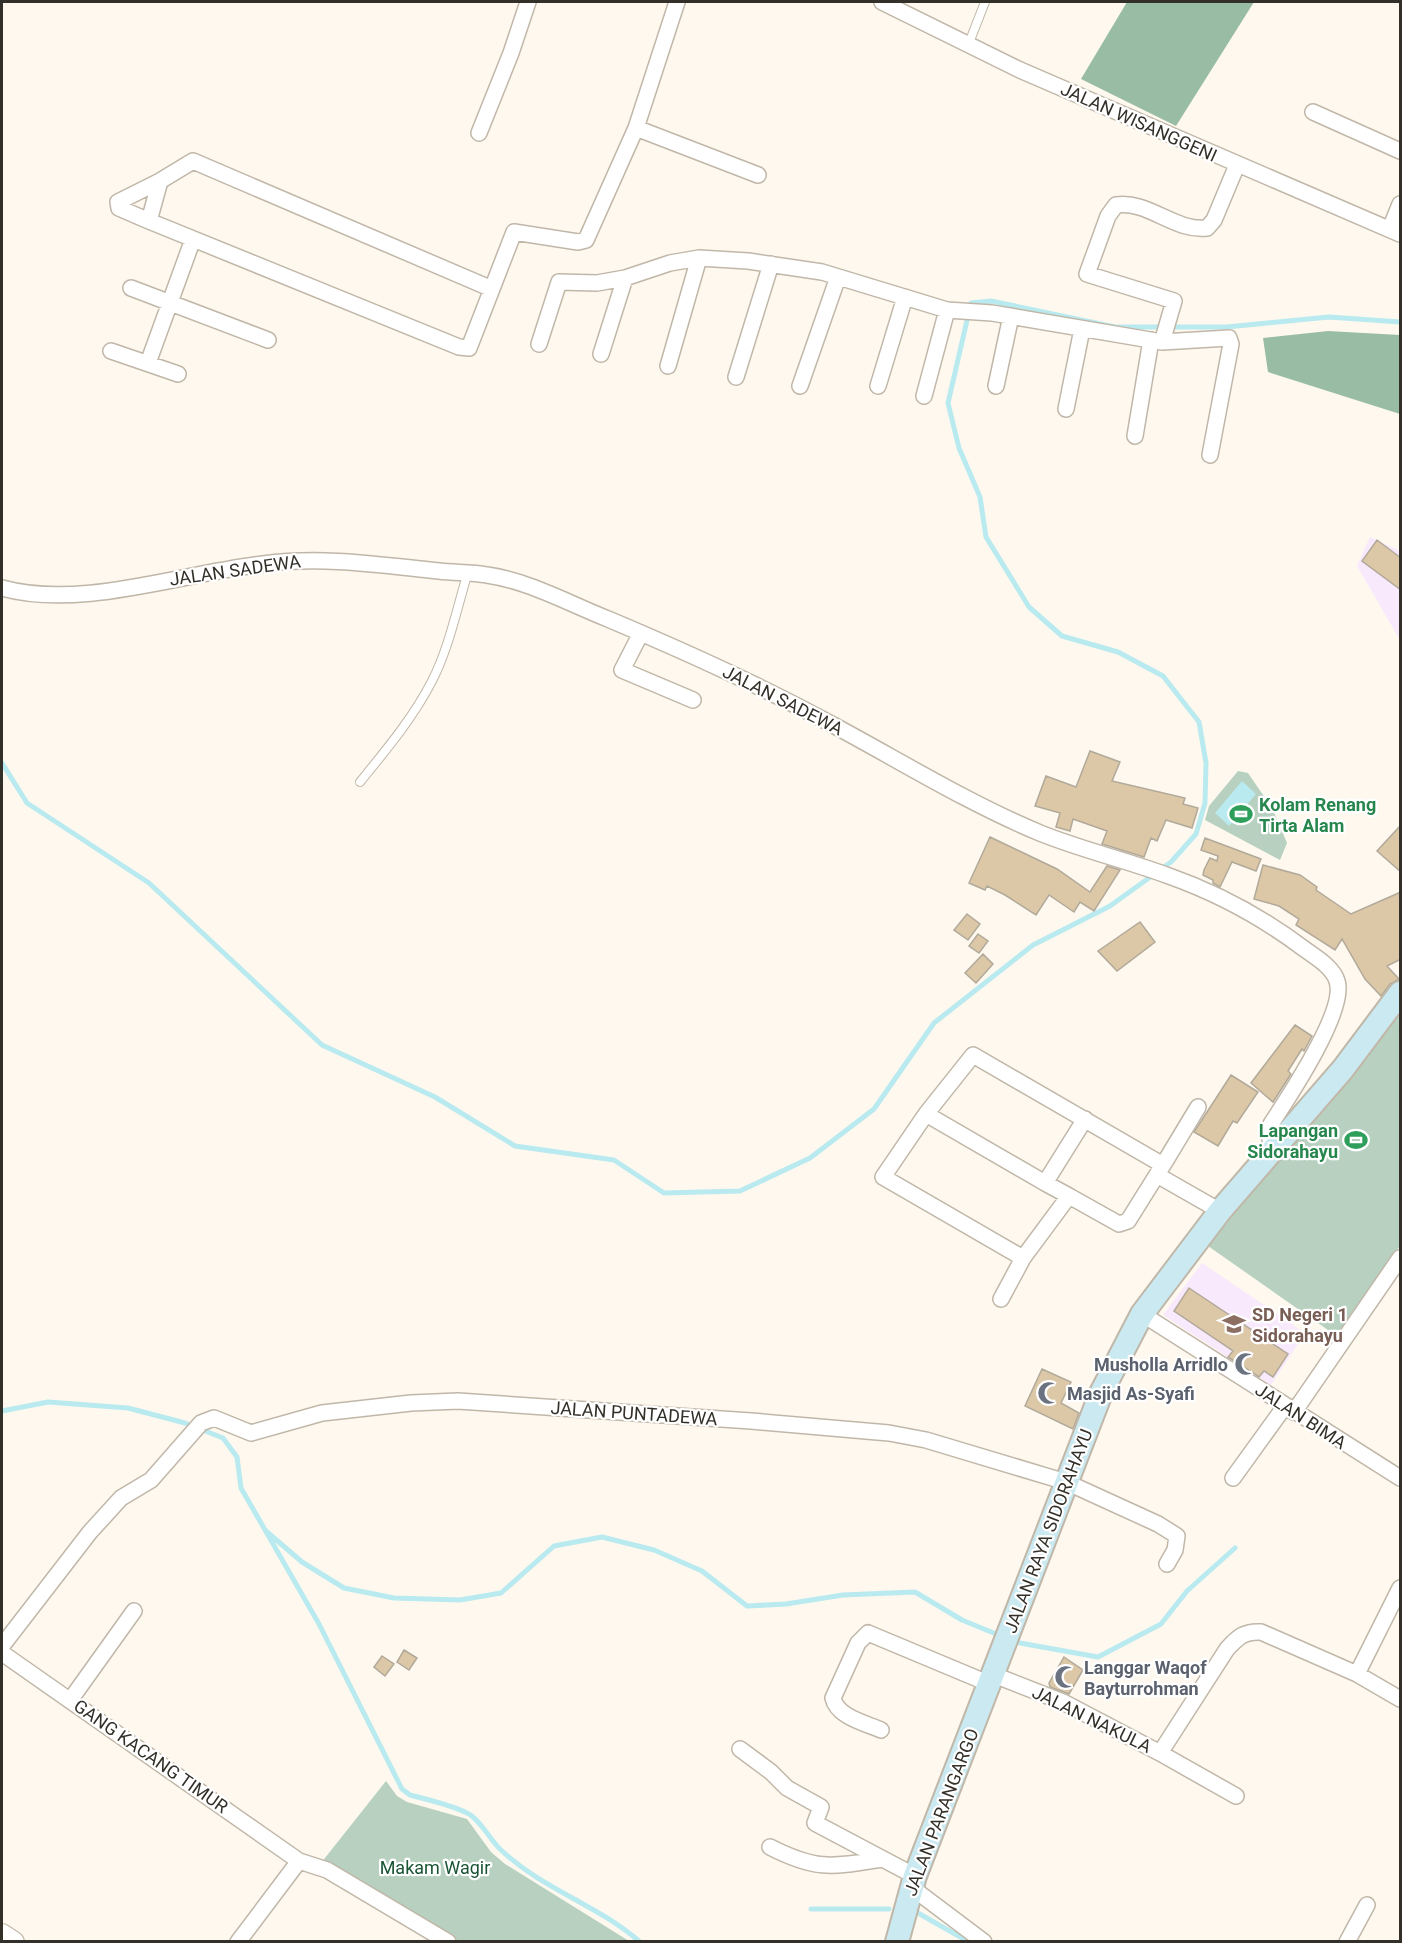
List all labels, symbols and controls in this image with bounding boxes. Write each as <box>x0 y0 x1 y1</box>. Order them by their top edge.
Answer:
street label: JALAN WISANGGENI <box>1058 78 1220 166</box>
street label: JALAN SADEWA <box>168 550 302 590</box>
street label: JALAN SADEWA <box>719 661 847 739</box>
place label: Kolam Renang Tirta Alam <box>1259 794 1376 836</box>
sports icon: Kolam Renang Tirta Alam <box>1228 801 1254 827</box>
place label: Lapangan Sidorahayu <box>1247 1120 1338 1162</box>
sports icon: Lapangan Sidorahayu <box>1343 1127 1369 1153</box>
place label: SD Negeri 1 Sidorahayu <box>1252 1304 1348 1346</box>
school or university icon: SD Negeri 1 Sidorahayu <box>1221 1311 1247 1337</box>
mosque icon: Musholla Arridlo <box>1233 1351 1259 1377</box>
place label: Musholla Arridlo <box>1094 1354 1228 1375</box>
street label: JALAN BIMA <box>1252 1379 1351 1453</box>
mosque icon: Masjid As-Syafi <box>1036 1380 1062 1406</box>
place label: Masjid As-Syafi <box>1067 1383 1195 1404</box>
street label: JALAN PUNTADEWA <box>550 1397 718 1429</box>
street label: JALAN RAYA SIDORAHAYU <box>999 1426 1097 1636</box>
place label: Langgar Waqof Bayturrohman <box>1084 1657 1207 1699</box>
mosque icon: Langgar Waqof Bayturrohman <box>1053 1664 1079 1690</box>
street label: JALAN NAKULA <box>1029 1681 1155 1757</box>
street label: GANG KACANG TIMUR <box>70 1695 232 1817</box>
street label: JALAN PARANGARGO <box>899 1725 983 1899</box>
park label: Makam Wagir <box>380 1857 490 1878</box>

